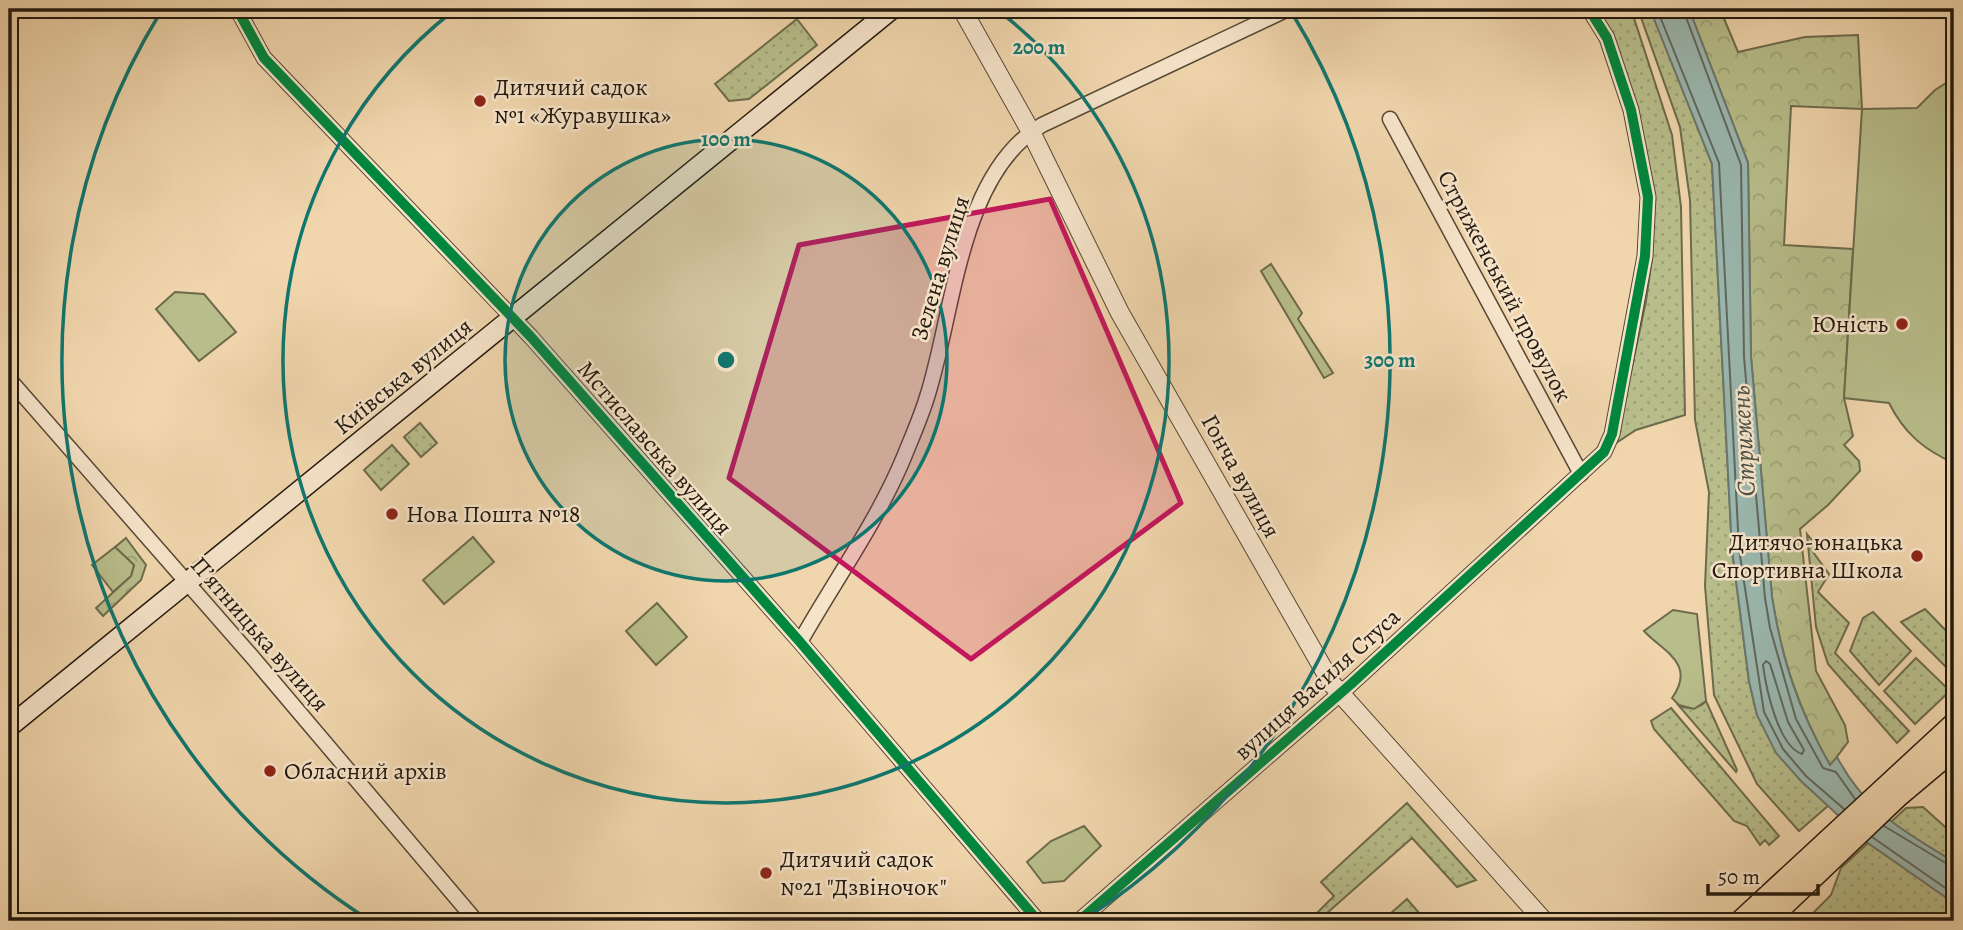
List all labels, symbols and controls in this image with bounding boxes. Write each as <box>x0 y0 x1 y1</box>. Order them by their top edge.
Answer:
text: 200 m <box>1013 33 1066 61</box>
place label: Дитячий садок №1 «Журавушка» <box>494 71 671 131</box>
marker: Дитячий садок №1 «Журавушка» <box>472 93 488 109</box>
text: 100 m <box>701 125 751 153</box>
street label: Стриженський провулок <box>1430 164 1580 408</box>
street label: Зелена вулиця <box>903 192 977 344</box>
place label: Юність <box>1812 308 1889 340</box>
street label: Київська вулиця <box>327 310 479 442</box>
marker: Юність <box>1894 316 1910 332</box>
text: 300 m <box>1364 346 1416 374</box>
centre of rings <box>714 348 738 372</box>
street label: Мстиславська вулиця <box>570 354 740 542</box>
water label: Стрижень <box>1723 384 1764 497</box>
street label: Гонча вулиця <box>1194 408 1288 544</box>
place label: Нова Пошта №18 <box>406 498 580 530</box>
marker: Нова Пошта №18 <box>384 506 400 522</box>
place label: Дитячо-юнацька Спортивна Школа <box>1712 526 1903 586</box>
marker: Дитячо-юнацька Спортивна Школа <box>1909 548 1925 564</box>
street label: Пʼятницька вулиця <box>184 549 336 719</box>
street label: вулиця Василя Стуса <box>1227 601 1407 767</box>
place label: Обласний архів <box>284 755 447 787</box>
marker: Обласний архів <box>262 763 278 779</box>
place label: Дитячий садок №21 "Дзвіночок" <box>780 843 947 903</box>
scale bar <box>1708 853 1818 897</box>
text: 50 m <box>1718 863 1760 891</box>
marker: Дитячий садок №21 "Дзвіночок" <box>758 865 774 881</box>

